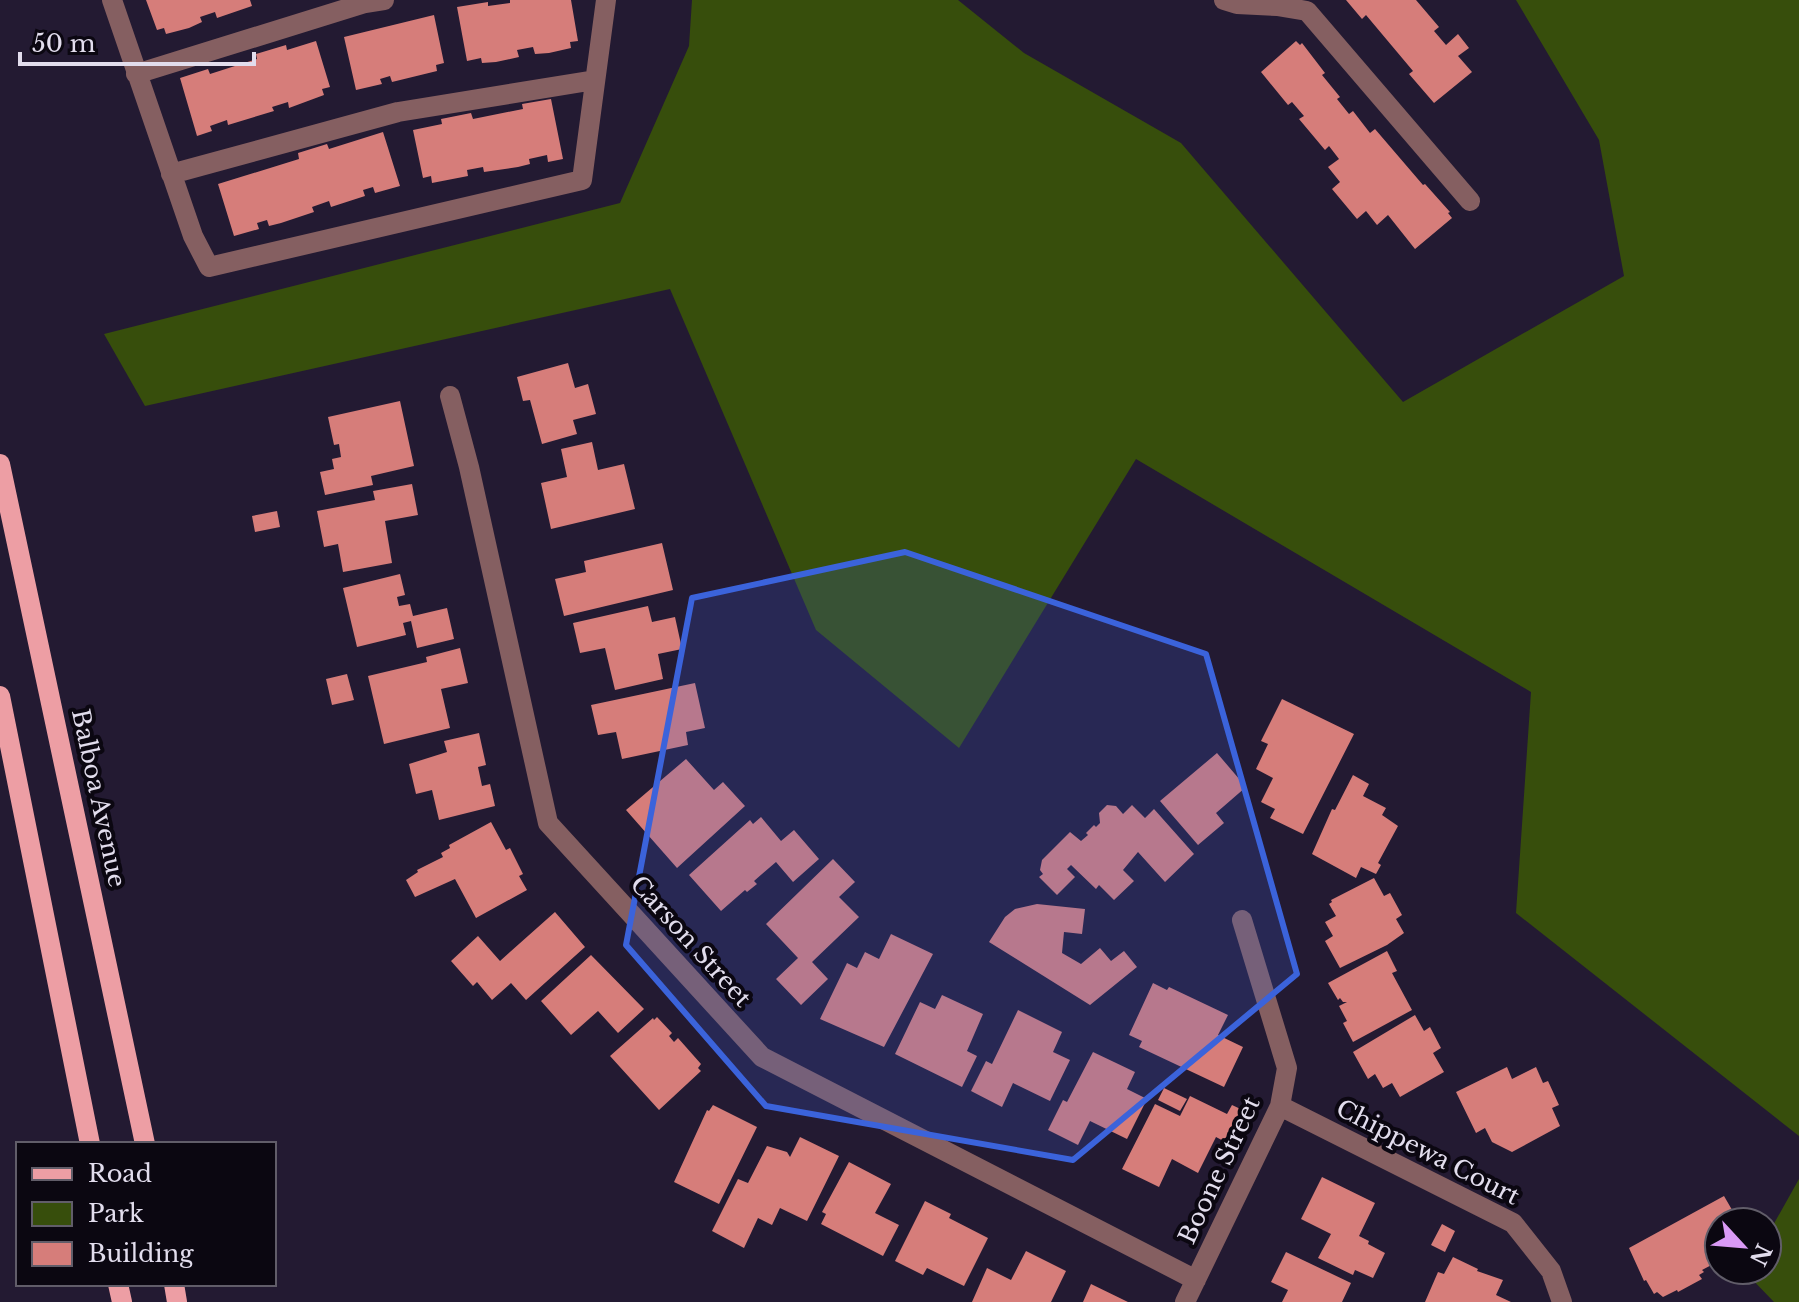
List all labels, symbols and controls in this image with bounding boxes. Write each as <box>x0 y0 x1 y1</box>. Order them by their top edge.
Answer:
scale bar <box>20 16 254 66</box>
text: 50 m <box>32 29 96 58</box>
street label: Balboa Avenue <box>66 706 132 890</box>
street label: Carson Street <box>625 870 757 1012</box>
street label: Boone Street <box>1172 1092 1266 1248</box>
street label: Chippewa Court <box>1332 1093 1524 1211</box>
legend <box>16 1142 276 1286</box>
text: Road <box>88 1159 152 1188</box>
text: Park <box>88 1199 144 1228</box>
north arrow <box>1703 1206 1783 1286</box>
text: Building <box>88 1239 194 1268</box>
text: N <box>1744 1239 1777 1270</box>

